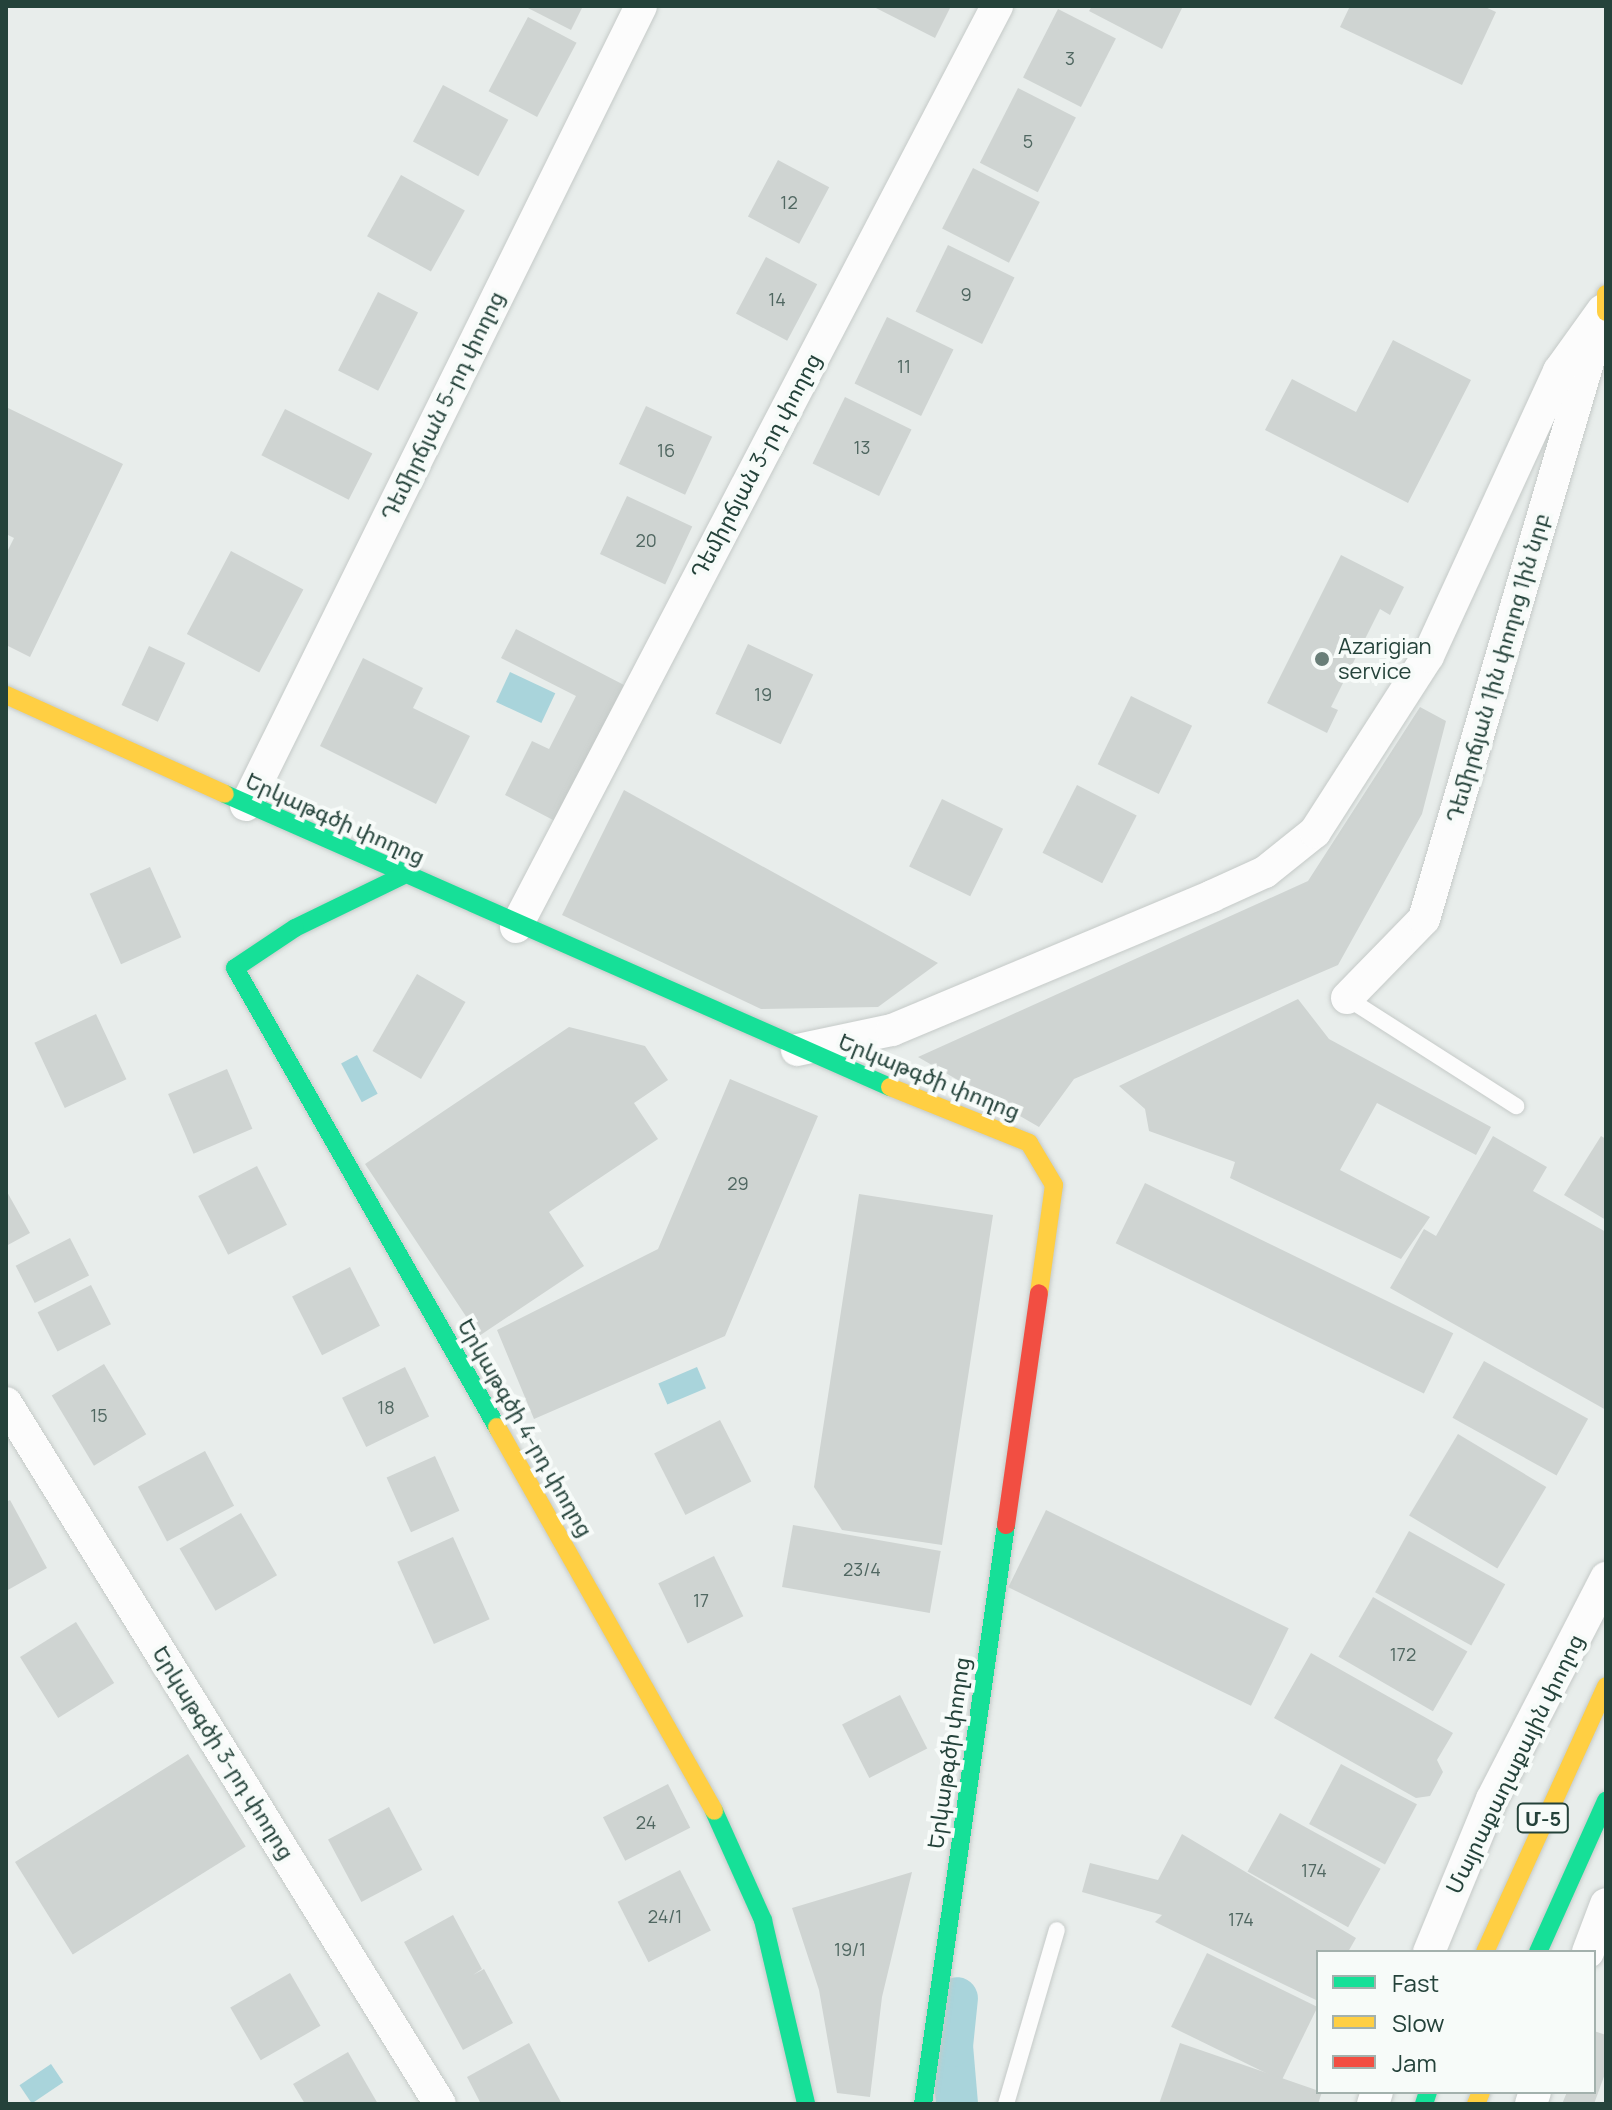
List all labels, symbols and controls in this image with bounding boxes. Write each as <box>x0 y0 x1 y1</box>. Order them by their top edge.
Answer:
house number: 3 <box>1065 47 1075 69</box>
house number: 5 <box>1023 130 1033 152</box>
house number: 12 <box>780 191 798 213</box>
house number: 9 <box>960 283 972 305</box>
street label: Դեմիրճյան 5-րդ փողոց <box>376 287 510 525</box>
house number: 14 <box>768 288 786 310</box>
street label: Դեմիրճյան 3-րդ փողոց <box>685 349 827 583</box>
house number: 11 <box>897 355 911 377</box>
house number: 13 <box>854 436 870 458</box>
house number: 16 <box>657 439 675 461</box>
street label: Դեմիրճյան 1ին փողոց 1ին նրբ <box>1441 510 1555 826</box>
house number: 20 <box>635 529 657 551</box>
place label: Azarigian service <box>1338 633 1432 684</box>
marker: Azarigian service <box>1313 650 1331 668</box>
house number: 19 <box>754 683 772 705</box>
street label: Երկաթգծի փողոց <box>241 768 429 870</box>
street label: Երկաթգծի փողոց <box>834 1028 1024 1126</box>
house number: 29 <box>727 1172 749 1194</box>
street label: Երկաթգծի 4-րդ փողոց <box>452 1314 598 1542</box>
house number: 18 <box>377 1396 395 1418</box>
house number: 15 <box>90 1404 108 1426</box>
house number: 23/4 <box>843 1558 881 1580</box>
house number: 17 <box>693 1589 709 1611</box>
street label: Մայրաքաղաքային փողոց <box>1441 1630 1589 1898</box>
street label: Երկաթգծի 3-րդ փողոց <box>146 1641 300 1865</box>
house number: 172 <box>1390 1643 1416 1665</box>
street label: Երկաթգծի փողոց <box>922 1655 976 1851</box>
road number: Մ-5 <box>1515 1802 1571 1834</box>
house number: 24 <box>636 1811 656 1833</box>
house number: 174 <box>1301 1859 1327 1881</box>
house number: 24/1 <box>648 1905 682 1927</box>
house number: 174 <box>1228 1908 1254 1930</box>
house number: 19/1 <box>834 1938 866 1960</box>
legend <box>1316 1950 1596 2094</box>
text: Fast <box>1392 1966 1439 1999</box>
text: Slow <box>1392 2006 1445 2039</box>
text: Jam <box>1392 2046 1437 2079</box>

